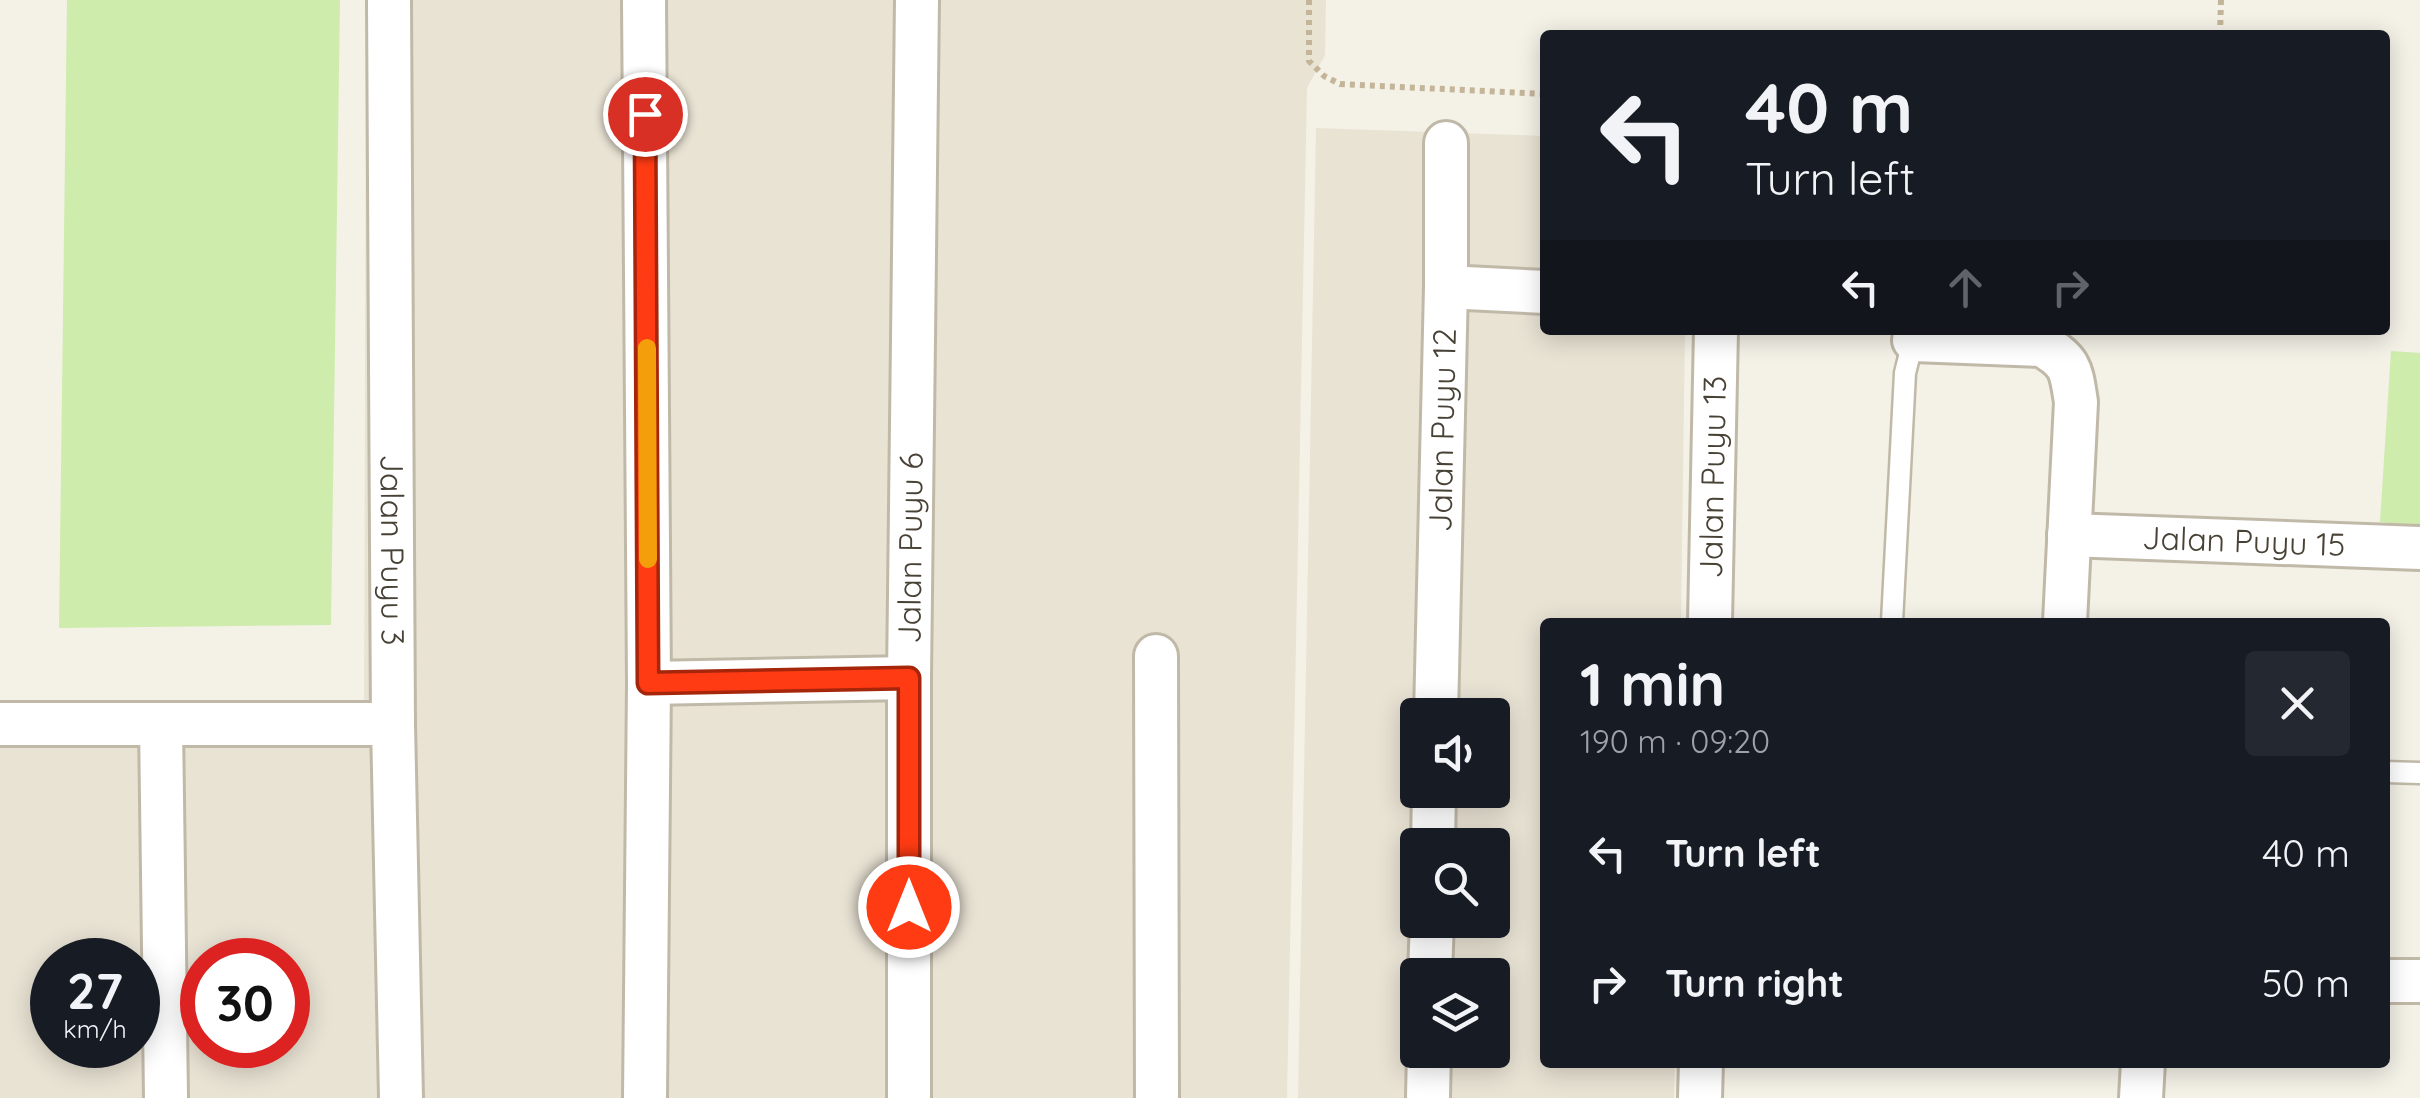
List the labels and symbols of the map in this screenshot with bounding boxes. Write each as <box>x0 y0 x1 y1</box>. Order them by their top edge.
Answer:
pin <box>603 72 688 157</box>
street label: Jalan Puyu 12 <box>1419 328 1464 532</box>
street label: Jalan Puyu 13 <box>1690 375 1734 579</box>
street label: Jalan Puyu 6 <box>888 452 931 644</box>
street label: Jalan Puyu 3 <box>373 454 414 646</box>
street label: Jalan Puyu 15 <box>2142 517 2346 564</box>
position arrow <box>857 855 961 959</box>
speed limit sign: 30 <box>180 938 310 1068</box>

